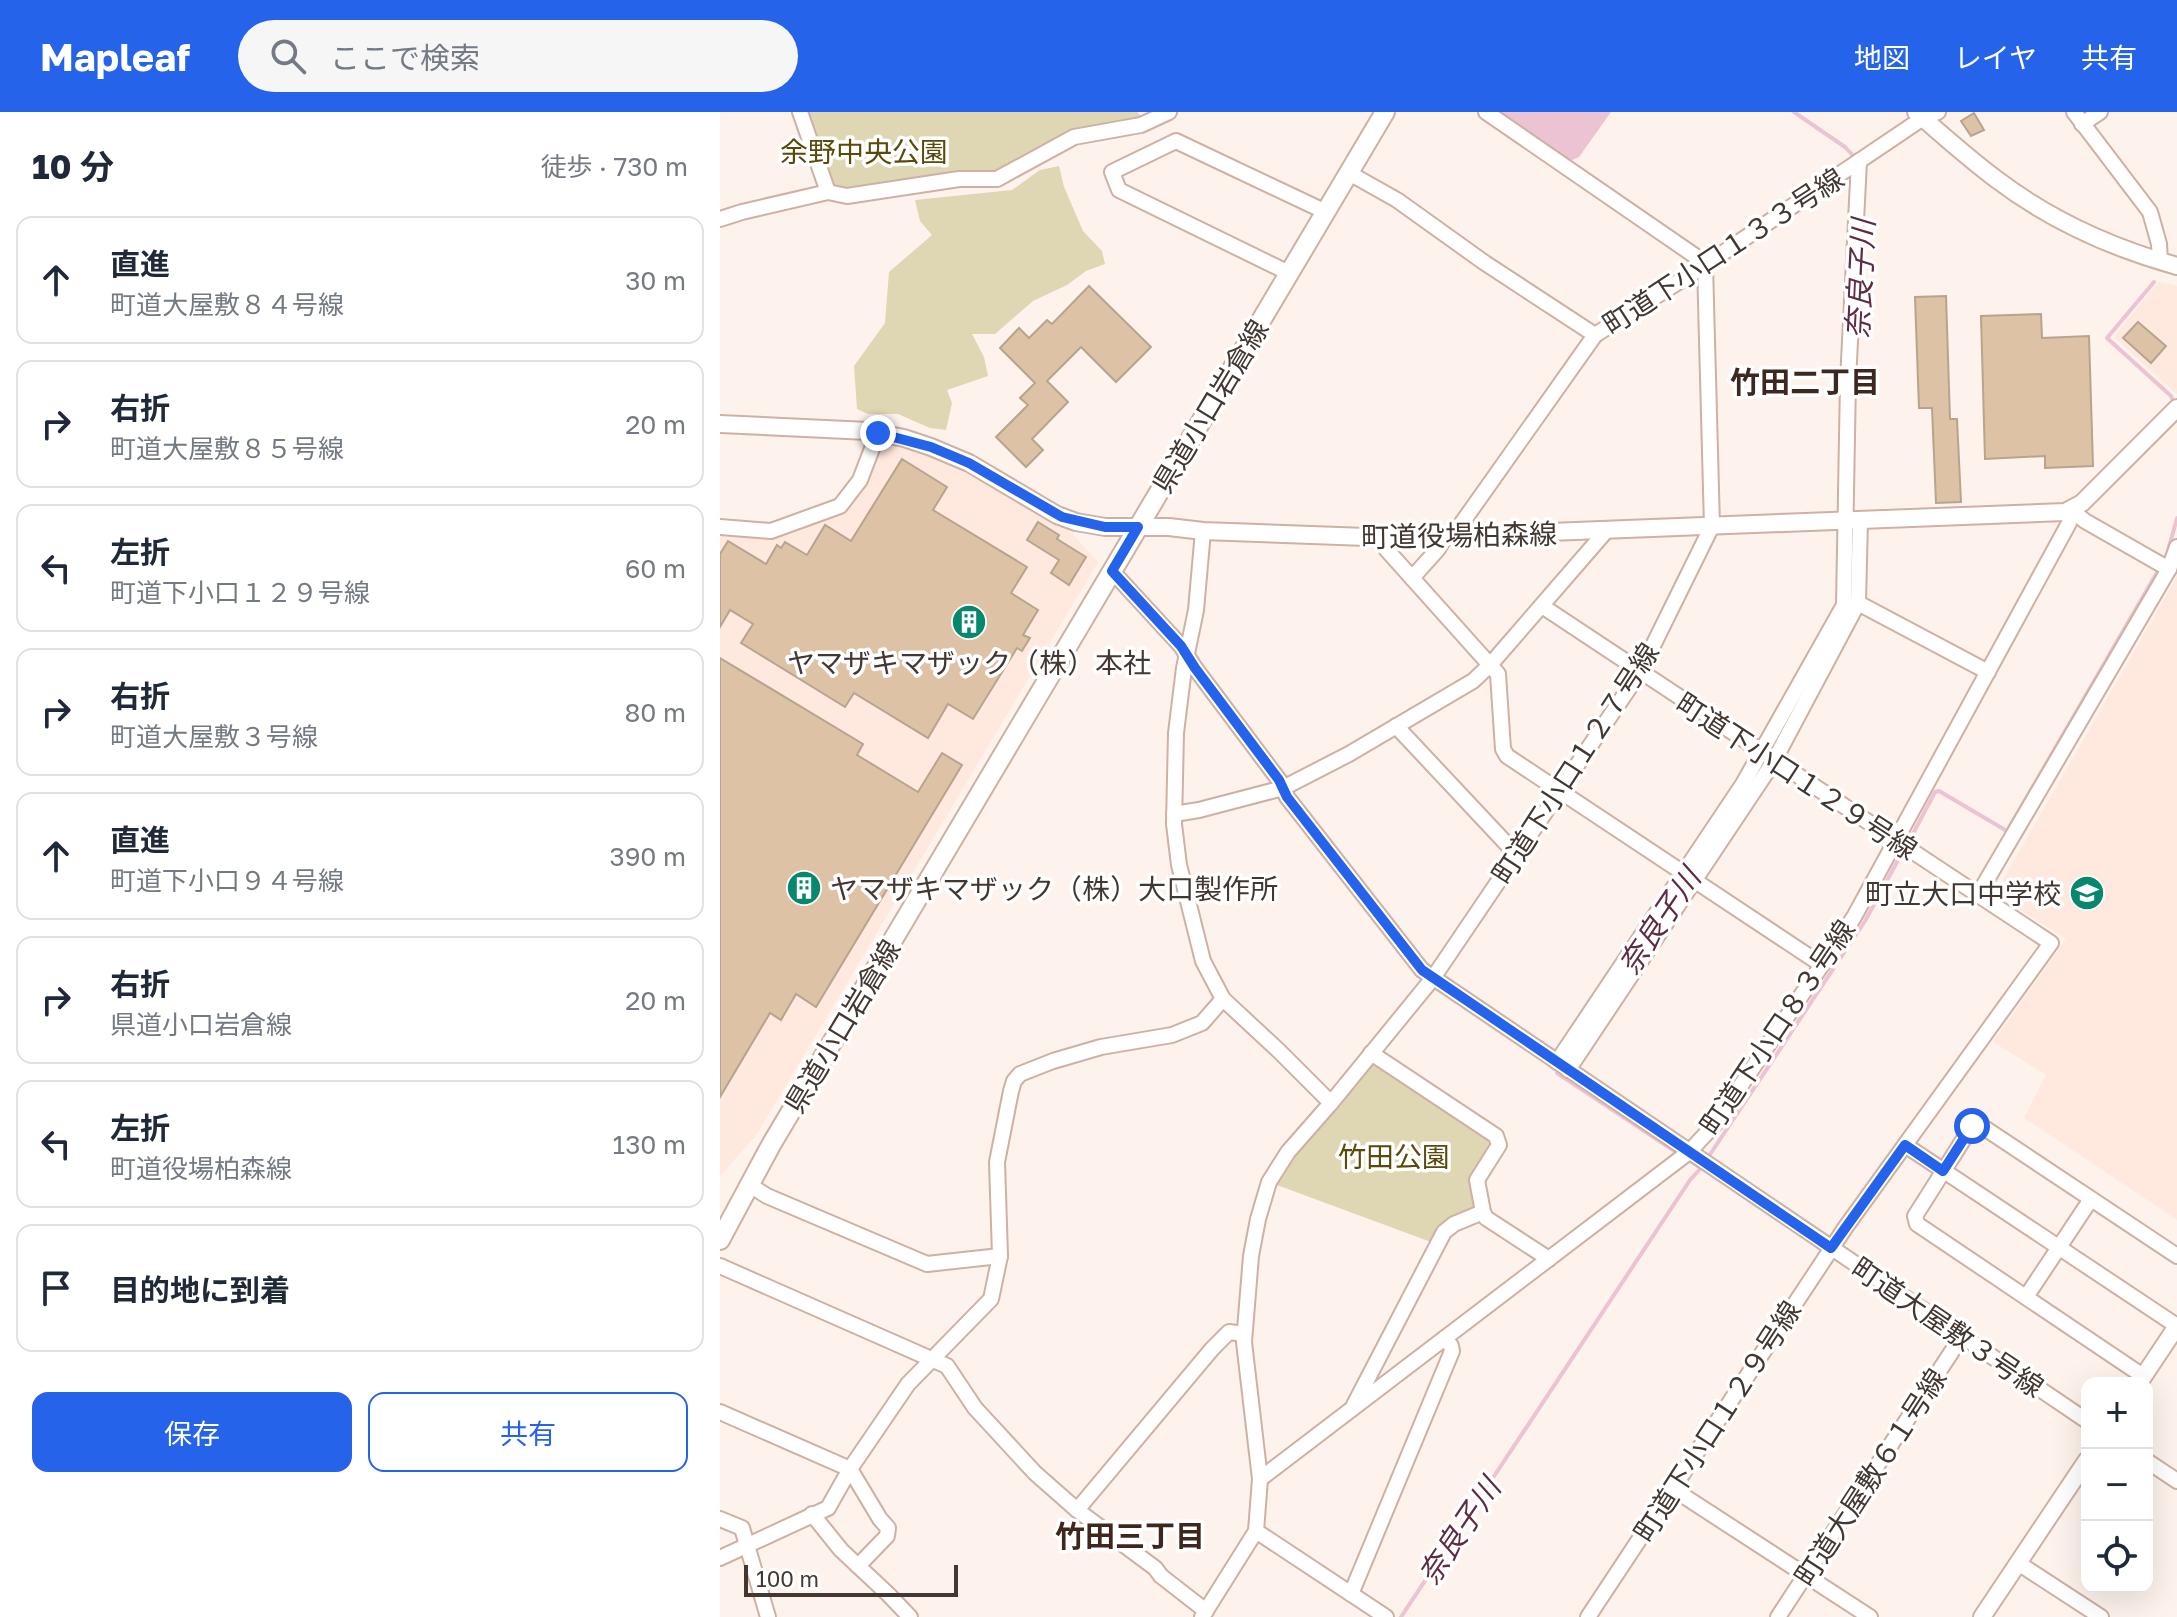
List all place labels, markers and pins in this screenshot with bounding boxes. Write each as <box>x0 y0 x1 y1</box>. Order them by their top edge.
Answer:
building icon: ヤマザキマザック（株）本社 <box>950 603 988 641</box>
place label: ヤマザキマザック（株）本社 <box>787 646 1151 679</box>
building icon: ヤマザキマザック（株）大口製作所 <box>785 869 823 907</box>
place label: ヤマザキマザック（株）大口製作所 <box>830 872 1278 905</box>
school or university icon: 町立大口中学校 <box>2068 874 2106 912</box>
place label: 町立大口中学校 <box>1865 877 2061 910</box>

